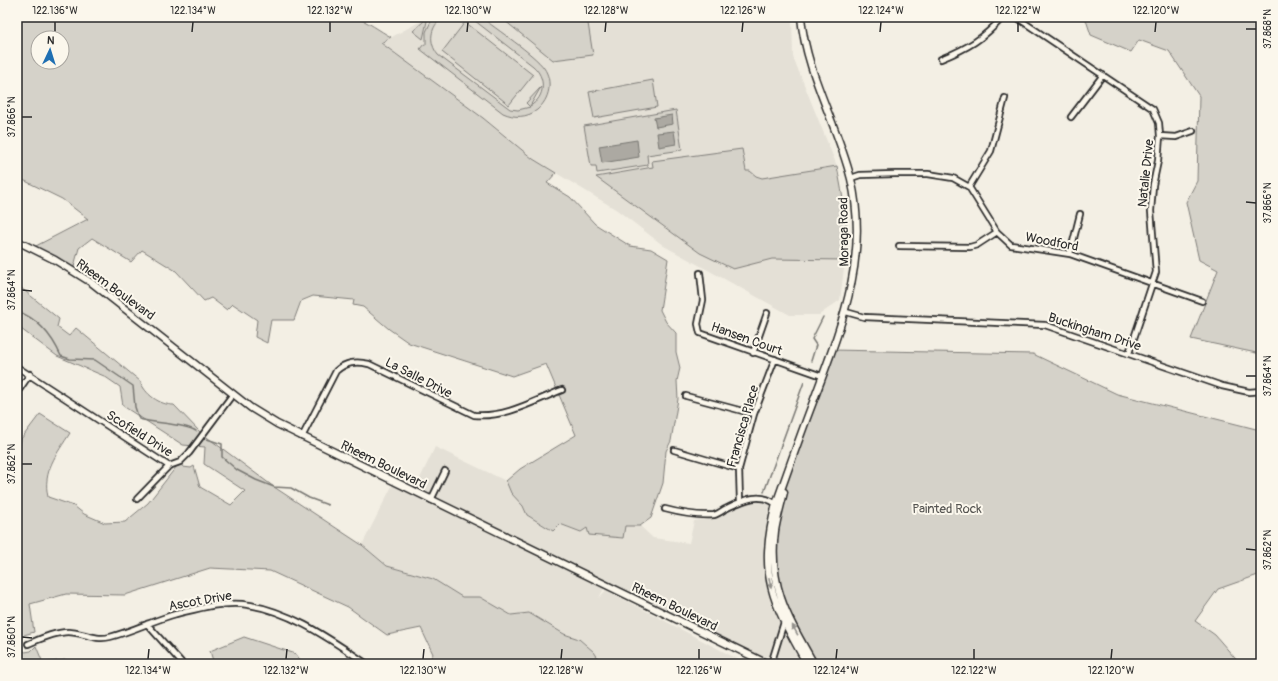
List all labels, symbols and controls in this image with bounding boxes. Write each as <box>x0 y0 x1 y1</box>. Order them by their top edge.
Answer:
text: 122.136°W <box>32 5 78 17</box>
text: 122.134°W <box>170 5 216 17</box>
text: 122.132°W <box>307 5 353 17</box>
text: 122.130°W <box>445 5 492 17</box>
text: 122.128°W <box>584 5 629 17</box>
text: 122.126°W <box>720 5 766 17</box>
text: 122.124°W <box>858 5 904 17</box>
text: 122.122°W <box>995 5 1041 17</box>
text: 122.120°W <box>1133 5 1180 17</box>
text: 37.868°N <box>1262 9 1274 49</box>
north arrow <box>30 30 70 70</box>
text: N <box>46 34 55 47</box>
text: 37.866°N <box>6 96 18 137</box>
street label: Natalie Drive <box>1134 138 1158 208</box>
text: 37.866°N <box>1262 182 1274 223</box>
street label: Moraga Road <box>835 197 853 267</box>
street label: Woodford <box>1024 229 1080 255</box>
street label: Rheem Boulevard <box>73 256 158 324</box>
text: 37.864°N <box>6 269 18 310</box>
street label: Buckingham Drive <box>1046 309 1144 355</box>
street label: Hansen Court <box>709 319 785 359</box>
street label: La Salle Drive <box>382 354 455 402</box>
text: 37.864°N <box>1262 355 1274 396</box>
street label: Francisca Place <box>724 383 763 469</box>
street label: Scofield Drive <box>103 407 176 461</box>
street label: Rheem Boulevard <box>338 437 429 493</box>
text: 37.862°N <box>6 443 18 484</box>
park label: Painted Rock <box>912 501 982 517</box>
text: 37.862°N <box>1262 529 1274 570</box>
one-way arrow <box>767 577 773 589</box>
street label: Rheem Boulevard <box>629 579 720 635</box>
street label: Ascot Drive <box>167 587 233 614</box>
text: 37.860°N <box>6 616 18 658</box>
one-way arrow <box>791 624 798 636</box>
text: 122.134°W <box>125 665 171 677</box>
text: 122.132°W <box>263 665 309 677</box>
text: 122.130°W <box>400 665 447 677</box>
text: 122.128°W <box>539 665 584 677</box>
text: 122.126°W <box>676 665 722 677</box>
text: 122.124°W <box>813 665 859 677</box>
text: 122.122°W <box>951 665 997 677</box>
text: 122.120°W <box>1088 665 1135 677</box>

